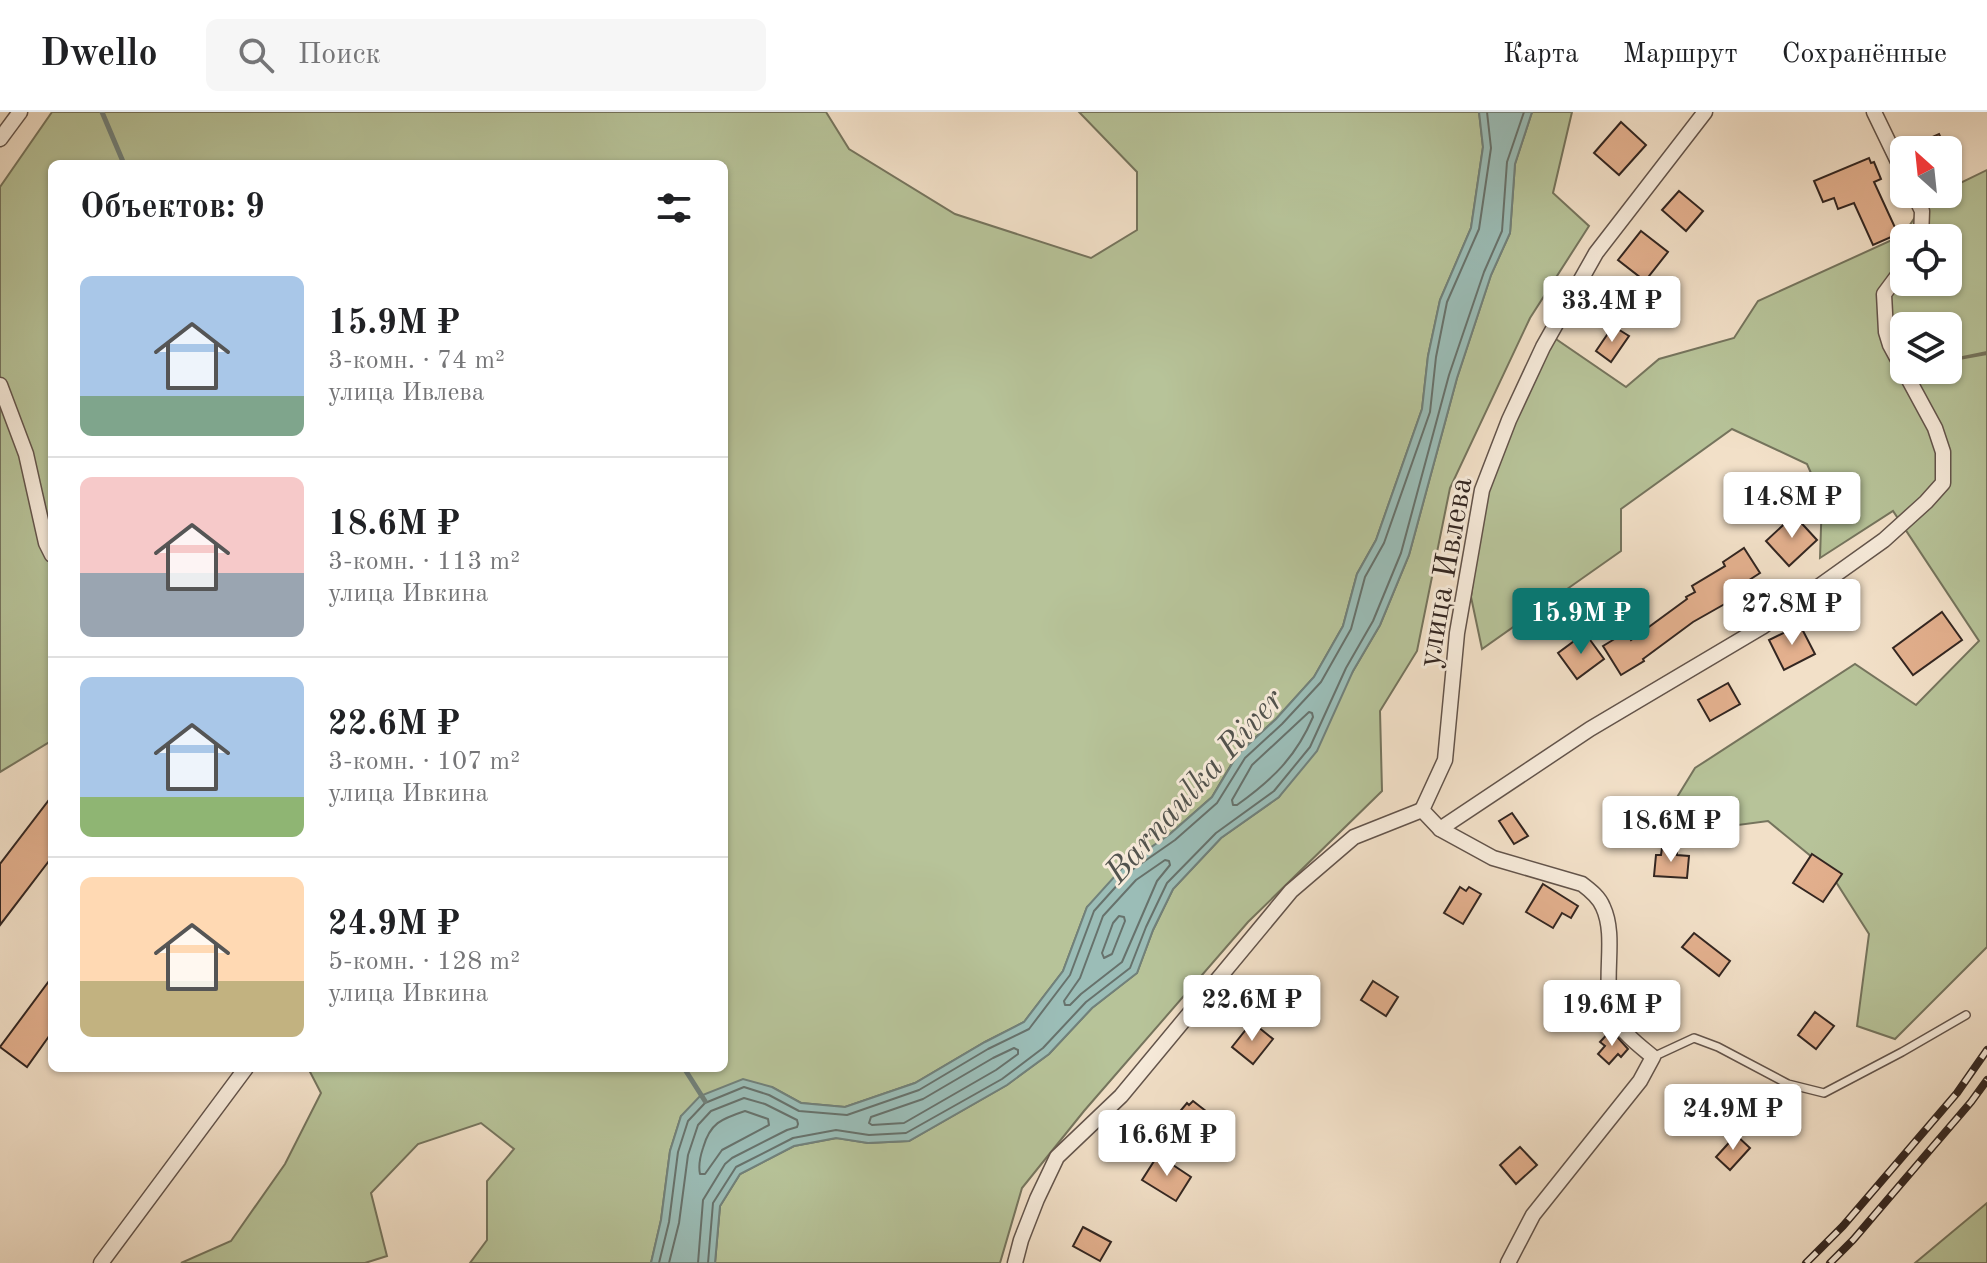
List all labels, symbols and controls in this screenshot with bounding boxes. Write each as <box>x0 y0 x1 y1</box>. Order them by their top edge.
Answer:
search box <box>206 19 766 91</box>
icon: search <box>234 33 278 77</box>
text: Dwello <box>40 36 158 74</box>
text: Поиск <box>298 40 381 70</box>
text: Карта <box>1503 41 1579 69</box>
text: Маршрут <box>1623 41 1738 69</box>
text: Сохранённые <box>1782 41 1947 69</box>
north arrow <box>1890 136 1962 208</box>
map controls <box>1890 136 1962 384</box>
icon: filters <box>652 186 696 230</box>
text: Объектов: 9 <box>80 191 265 225</box>
button: locate <box>1890 224 1962 296</box>
pin: 33.4M ₽ <box>1538 276 1686 344</box>
text: 33.4M ₽ <box>1561 289 1663 315</box>
text: 15.9M ₽ <box>328 307 460 341</box>
icon: home <box>144 308 240 404</box>
button: layers <box>1890 312 1962 384</box>
text: 3-комн. · 74 m² <box>328 348 505 374</box>
text: улица Ивлева <box>328 380 485 406</box>
pin: 14.8M ₽ <box>1718 472 1866 540</box>
street label: улица Ивлева <box>1414 475 1479 670</box>
text: 14.8M ₽ <box>1741 485 1843 511</box>
text: 18.6M ₽ <box>328 508 460 542</box>
icon: home <box>144 509 240 605</box>
text: 3-комн. · 113 m² <box>328 549 520 575</box>
pin: 27.8M ₽ <box>1718 579 1866 647</box>
text: улица Ивкина <box>328 581 488 607</box>
pin: 15.9M ₽ <box>1507 588 1655 656</box>
text: 27.8M ₽ <box>1741 592 1843 618</box>
text: 15.9M ₽ <box>1530 601 1632 627</box>
water label: Barnaulka River <box>1099 682 1292 891</box>
text: 22.6M ₽ <box>328 708 460 742</box>
icon: home <box>144 709 240 805</box>
text: 3-комн. · 107 m² <box>328 749 520 775</box>
text: улица Ивкина <box>328 781 488 807</box>
pin: 18.6M ₽ <box>1597 796 1745 864</box>
text: 18.6M ₽ <box>1620 809 1722 835</box>
text: 24.9M ₽ <box>328 908 460 942</box>
icon: home <box>144 909 240 1005</box>
text: 5-комн. · 128 m² <box>328 949 520 975</box>
pin: 22.6M ₽ <box>1178 975 1326 1043</box>
pin: 19.6M ₽ <box>1538 980 1686 1048</box>
text: улица Ивкина <box>328 981 488 1007</box>
text: 22.6M ₽ <box>1201 988 1303 1014</box>
text: 19.6M ₽ <box>1561 993 1663 1019</box>
pin: 24.9M ₽ <box>1659 1084 1807 1152</box>
text: 24.9M ₽ <box>1682 1097 1784 1123</box>
pin: 16.6M ₽ <box>1093 1110 1241 1178</box>
text: 16.6M ₽ <box>1116 1123 1218 1149</box>

